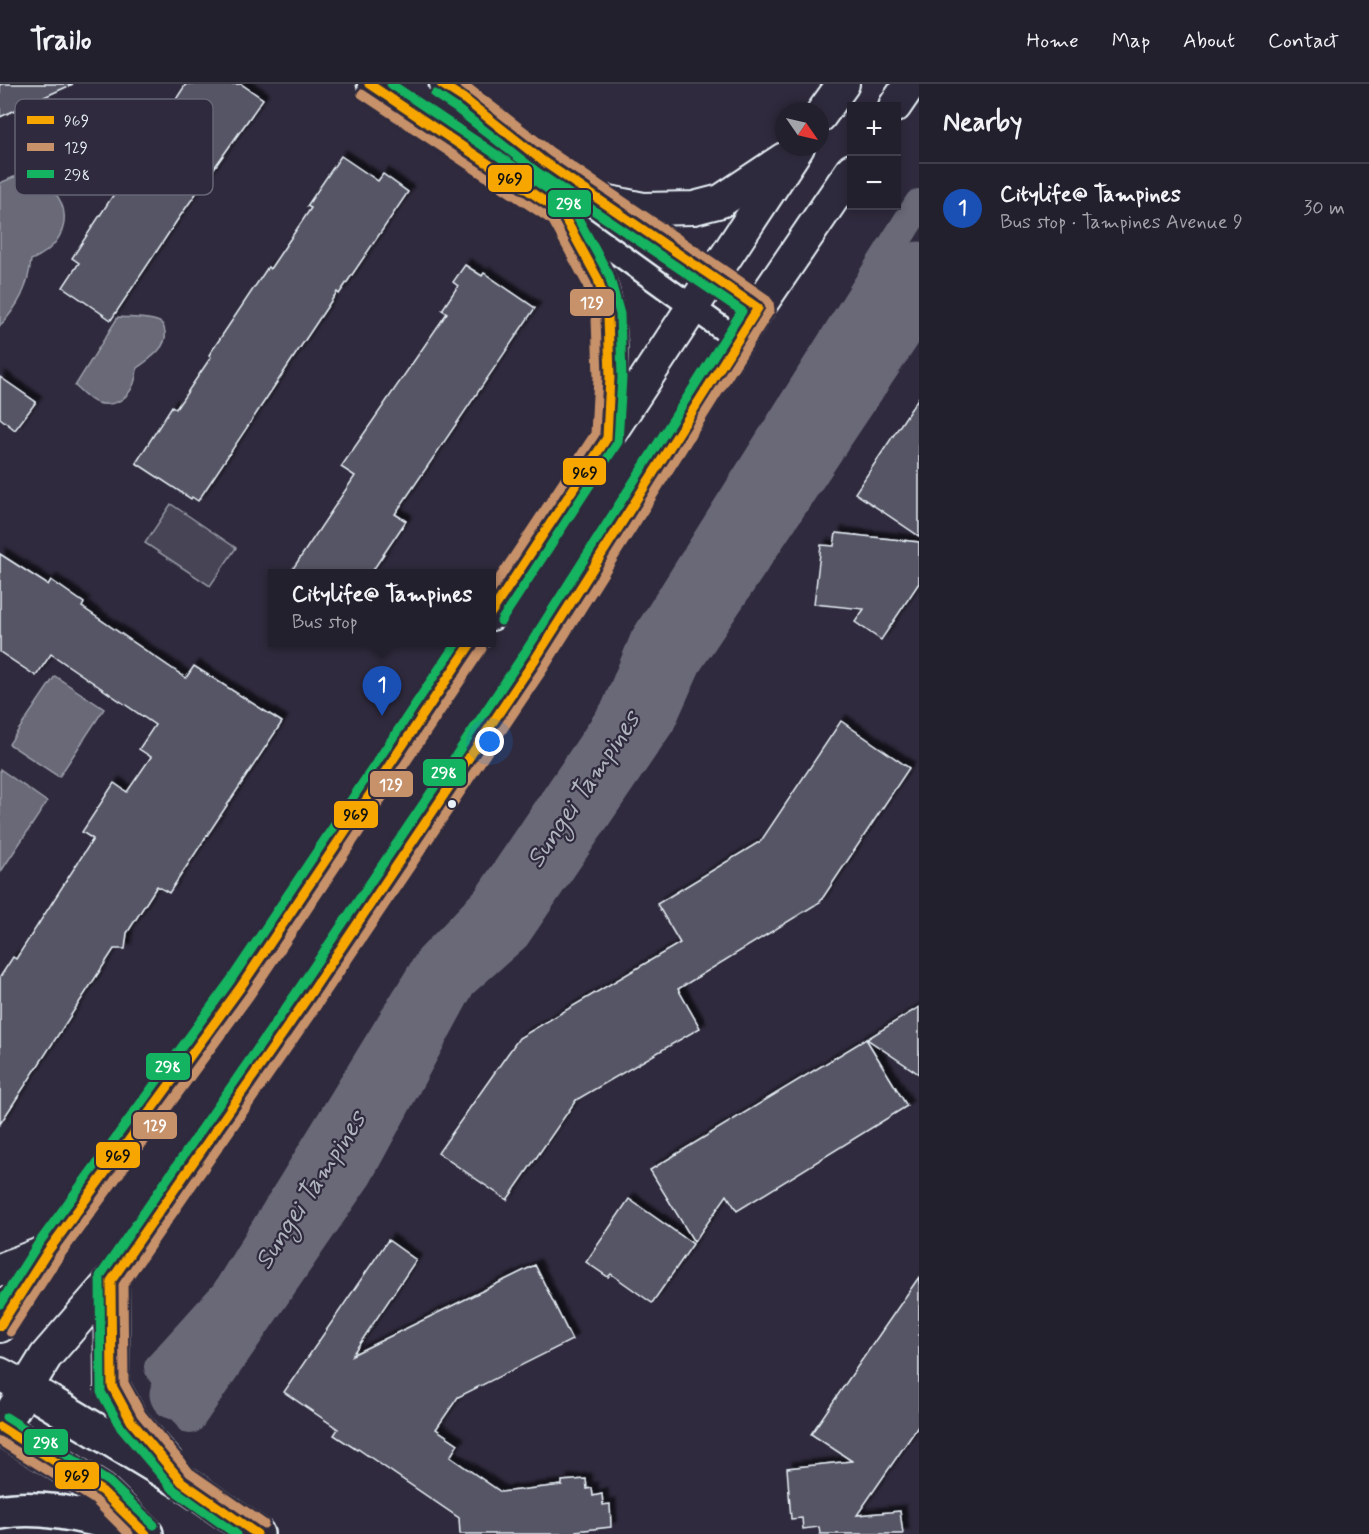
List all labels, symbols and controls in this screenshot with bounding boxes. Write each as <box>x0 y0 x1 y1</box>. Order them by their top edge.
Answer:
text: Trailo <box>30 23 91 60</box>
text: Home <box>1027 27 1079 55</box>
text: Map <box>1112 27 1150 55</box>
text: About <box>1183 27 1235 55</box>
text: Contact <box>1268 27 1339 55</box>
legend <box>15 99 213 195</box>
north arrow <box>775 102 829 156</box>
map controls <box>847 102 901 210</box>
button: + <box>847 102 901 156</box>
text: Nearby <box>943 106 1022 140</box>
text: 969 <box>64 111 89 132</box>
text: 129 <box>64 138 88 159</box>
button: − <box>847 156 901 210</box>
line badge: 969 <box>487 164 533 193</box>
text: 298 <box>64 165 90 186</box>
text: 969 <box>497 169 523 190</box>
text: Citylife@ Tampines <box>1000 181 1181 209</box>
line badge: 298 <box>547 189 592 218</box>
text: 298 <box>556 194 582 215</box>
text: 1 <box>958 195 967 222</box>
text: 30 m <box>1303 195 1345 222</box>
text: Bus stop · Tampines Avenue 9 <box>1000 209 1243 236</box>
line badge: 129 <box>569 288 615 317</box>
text: 129 <box>580 293 604 314</box>
line badge: 969 <box>562 457 607 486</box>
text: 969 <box>572 463 598 484</box>
popup <box>268 569 496 647</box>
text: Citylife@ Tampines <box>292 581 472 609</box>
text: Bus stop <box>292 609 358 636</box>
pin: 1 <box>362 666 401 716</box>
water label: Sungei Tampines <box>519 703 652 876</box>
your location <box>475 727 504 756</box>
line badge: 298 <box>422 758 467 787</box>
text: 298 <box>431 763 457 784</box>
line badge: 129 <box>369 770 414 798</box>
text: 129 <box>379 775 403 796</box>
unlabelled marker <box>446 798 458 810</box>
line badge: 969 <box>333 800 379 829</box>
text: 969 <box>343 805 369 826</box>
line badge: 298 <box>145 1052 191 1081</box>
text: 298 <box>155 1057 181 1078</box>
water label: Sungei Tampines <box>247 1104 378 1278</box>
line badge: 129 <box>132 1111 178 1140</box>
text: 129 <box>143 1116 167 1137</box>
line badge: 969 <box>95 1141 141 1169</box>
text: 969 <box>105 1146 131 1167</box>
line badge: 298 <box>23 1428 69 1456</box>
text: 298 <box>33 1433 59 1454</box>
line badge: 969 <box>54 1461 100 1490</box>
text: 969 <box>64 1466 90 1487</box>

